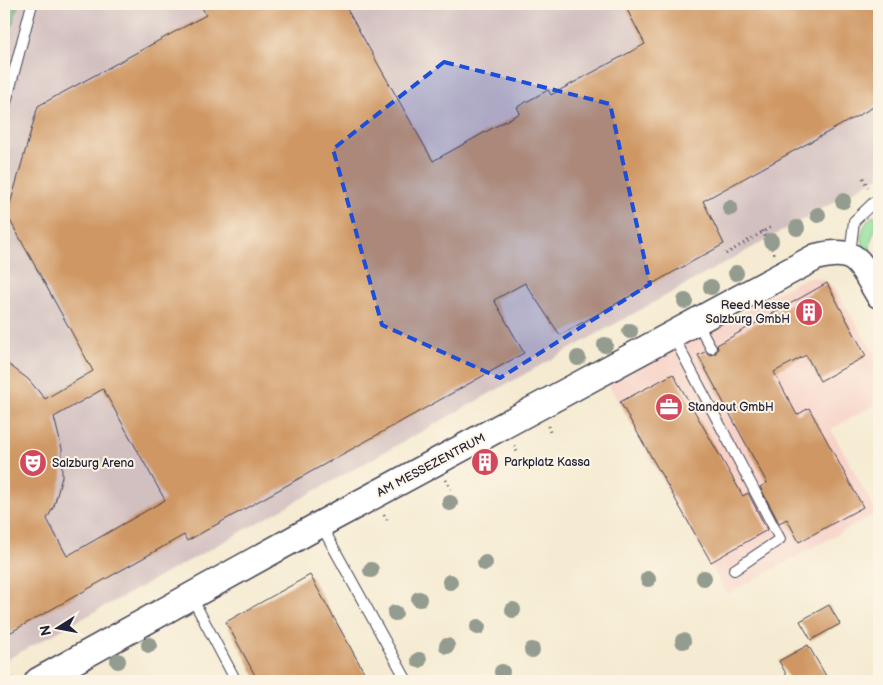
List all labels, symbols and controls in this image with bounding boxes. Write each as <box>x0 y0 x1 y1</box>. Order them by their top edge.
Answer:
building icon: Reed Messe Salzburg GmbH <box>794 297 824 327</box>
place label: Reed Messe Salzburg GmbH <box>705 298 790 327</box>
office icon: Standout GmbH <box>654 392 684 422</box>
place label: Standout GmbH <box>688 400 774 415</box>
street label: AM MESSEZENTRUM <box>374 430 488 500</box>
building icon: Parkplatz Kassa <box>470 447 500 477</box>
theatre icon: Salzburg Arena <box>18 448 48 478</box>
place label: Parkplatz Kassa <box>504 455 590 470</box>
place label: Salzburg Arena <box>52 456 134 471</box>
north arrow <box>32 602 82 652</box>
text: N <box>36 624 55 637</box>

